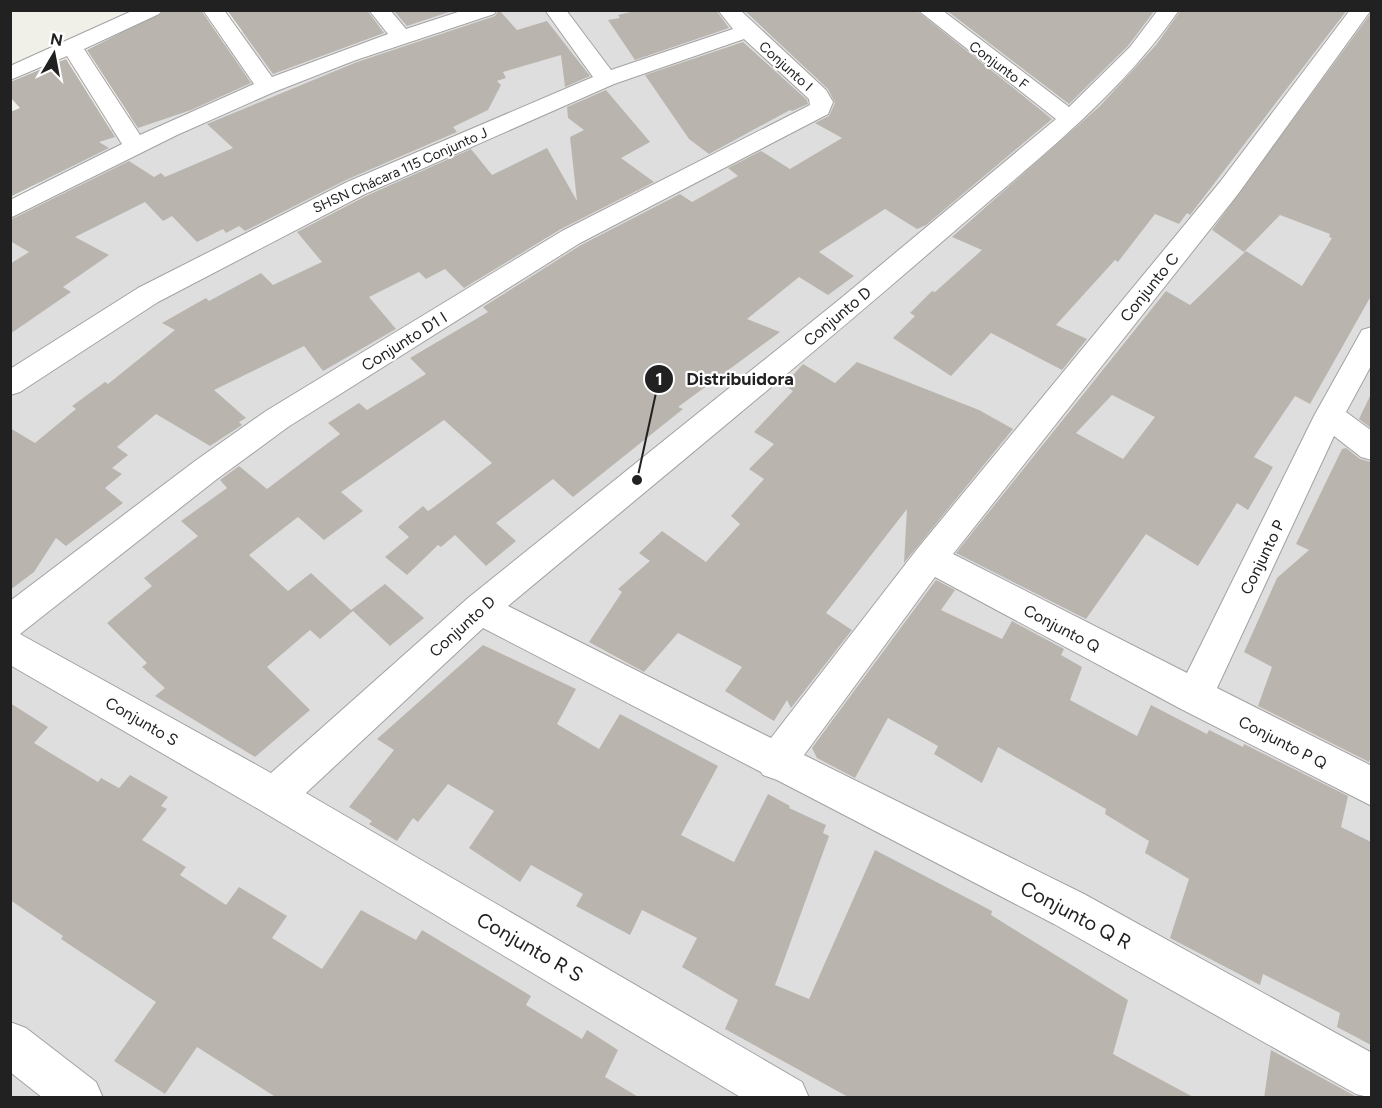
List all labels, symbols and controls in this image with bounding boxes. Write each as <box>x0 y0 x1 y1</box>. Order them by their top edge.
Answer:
north arrow <box>24 24 84 84</box>
text: N <box>49 29 64 50</box>
street label: Conjunto I <box>755 38 816 95</box>
street label: Conjunto F <box>966 38 1032 93</box>
street label: SHSN Chácara 115 Conjunto J <box>310 124 490 217</box>
street label: Conjunto C <box>1116 249 1183 325</box>
street label: Conjunto D <box>800 283 875 350</box>
street label: Conjunto D1 I <box>358 308 450 375</box>
callout: Distribuidora <box>644 361 806 397</box>
text: 1 <box>655 368 663 390</box>
text: Distribuidora <box>686 368 794 390</box>
street label: Conjunto P <box>1236 517 1289 598</box>
street label: Conjunto D <box>425 592 499 661</box>
street label: Conjunto Q <box>1020 600 1103 656</box>
street label: Conjunto S <box>102 693 182 750</box>
street label: Conjunto P Q <box>1235 712 1330 773</box>
street label: Conjunto Q R <box>1017 876 1135 954</box>
street label: Conjunto R S <box>473 907 587 987</box>

